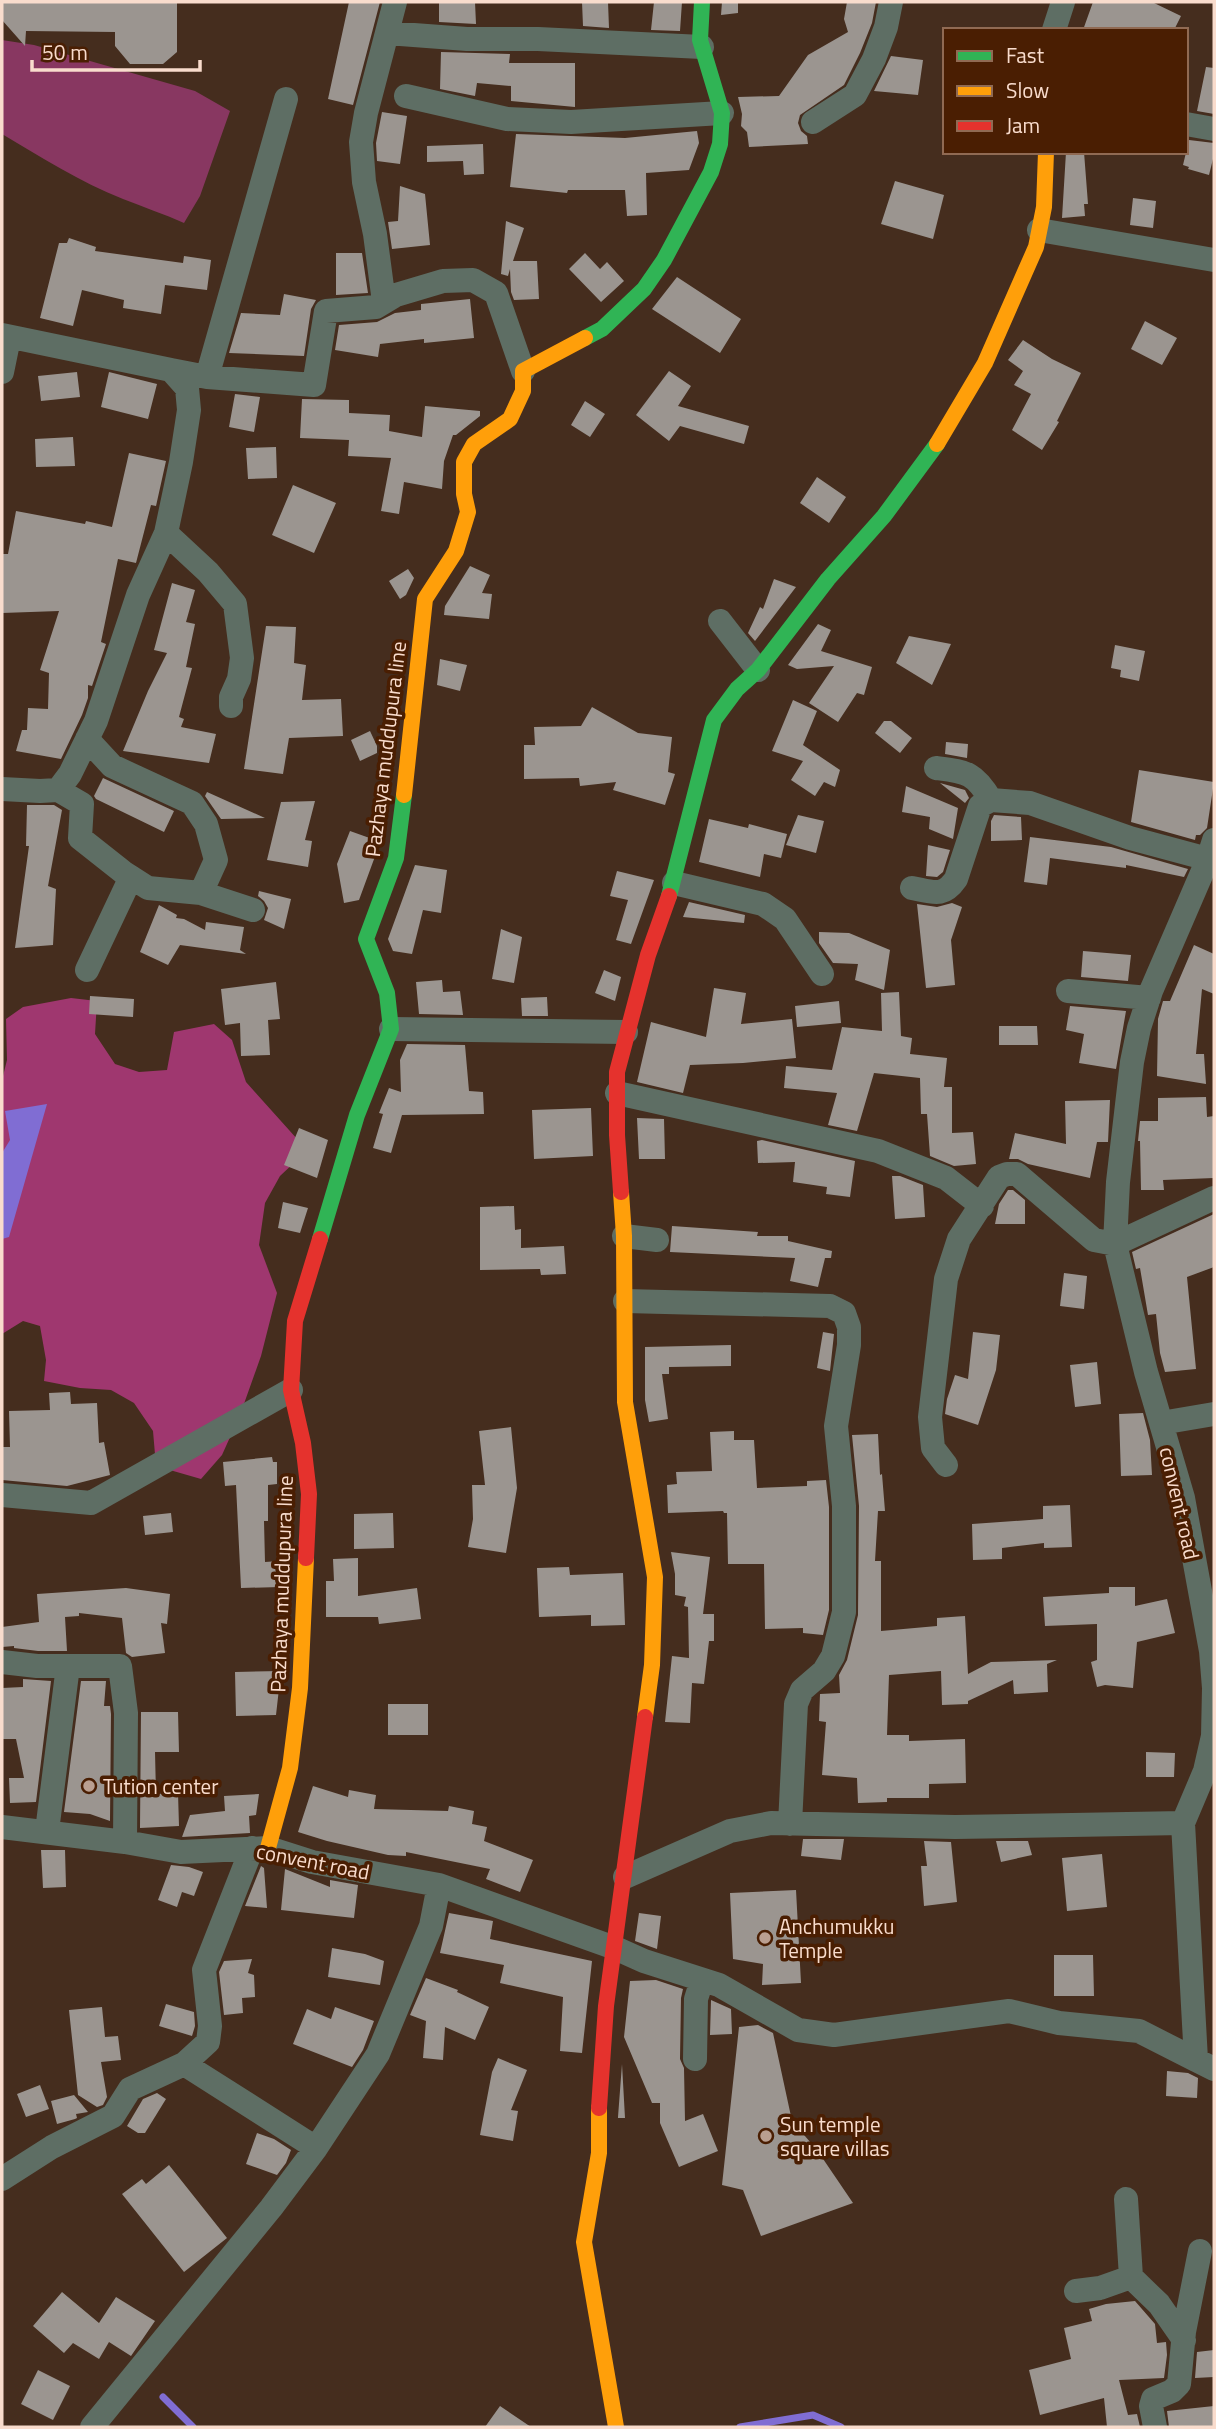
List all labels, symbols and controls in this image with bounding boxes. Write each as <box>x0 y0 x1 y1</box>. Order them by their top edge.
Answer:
scale bar <box>32 28 200 72</box>
legend <box>943 28 1188 154</box>
text: 50 m <box>42 36 88 68</box>
text: Fast <box>1006 39 1045 71</box>
text: Slow <box>1006 74 1049 106</box>
text: Jam <box>1006 109 1040 141</box>
street label: Pazhaya muddupura line <box>356 639 414 859</box>
street label: convent road <box>1151 1443 1209 1563</box>
street label: Pazhaya muddupura line <box>261 1475 301 1693</box>
place label: Tution center <box>103 1770 218 1802</box>
marker: Tution center <box>81 1778 97 1794</box>
street label: convent road <box>254 1834 372 1888</box>
place label: Anchumukku Temple <box>779 1910 894 1966</box>
marker: Anchumukku Temple <box>757 1930 773 1946</box>
place label: Sun temple square villas <box>780 2108 889 2164</box>
marker: Sun temple square villas <box>758 2128 774 2144</box>

